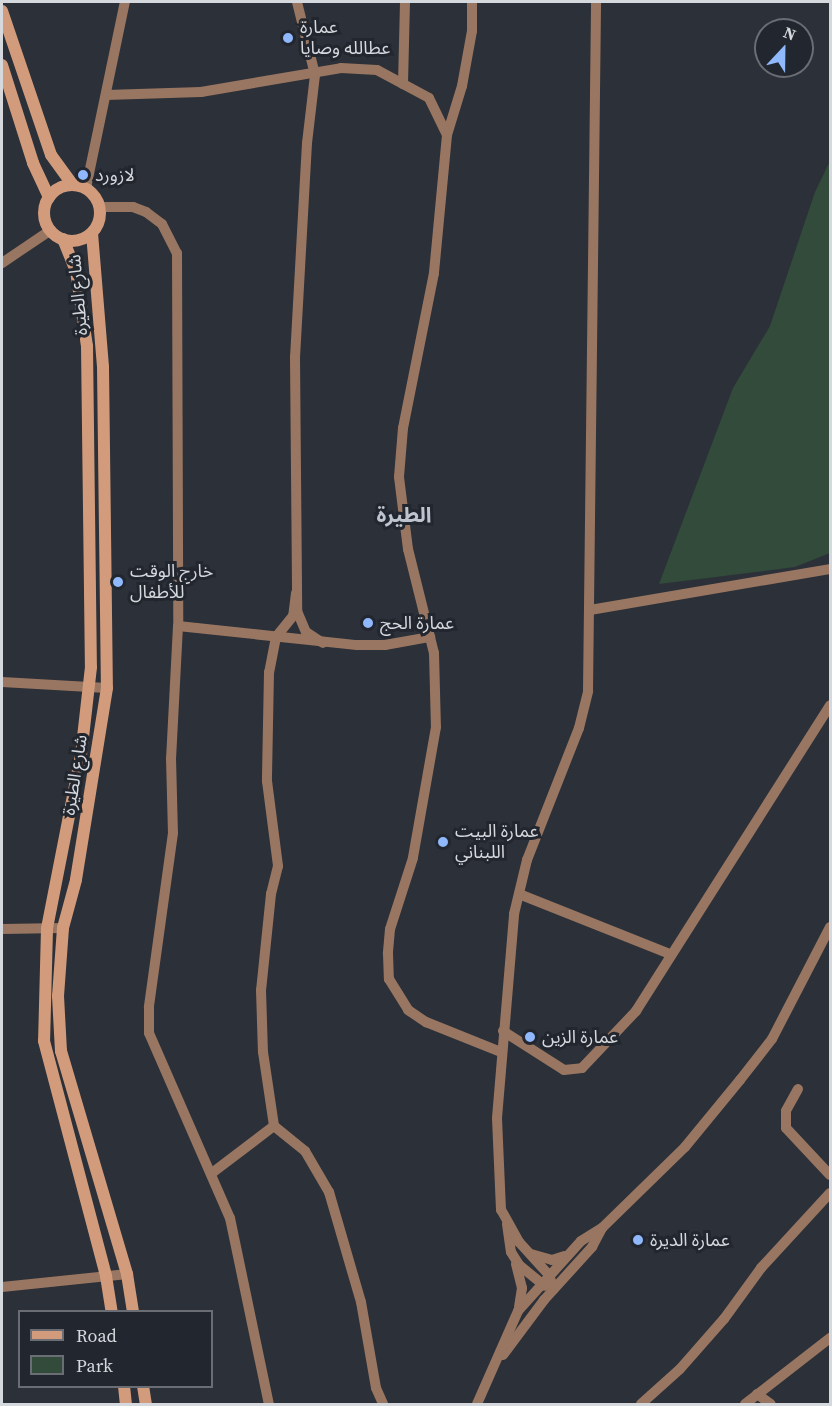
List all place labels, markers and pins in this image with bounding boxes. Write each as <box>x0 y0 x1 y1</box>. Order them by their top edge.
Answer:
place label: عمارة عطالله وصايا <box>300 17 390 60</box>
marker: عمارة عطالله وصايا <box>281 31 295 45</box>
place label: لازورد <box>95 164 135 186</box>
marker: لازورد <box>76 168 90 182</box>
place label: خارج الوقت للأطفال <box>130 561 213 604</box>
marker: خارج الوقت للأطفال <box>111 575 125 589</box>
place label: عمارة الحج <box>380 612 454 634</box>
marker: عمارة الحج <box>361 616 375 630</box>
place label: عمارة البيت اللبناني <box>455 821 539 864</box>
marker: عمارة البيت اللبناني <box>436 835 450 849</box>
place label: عمارة الزين <box>542 1026 618 1048</box>
marker: عمارة الزين <box>523 1030 537 1044</box>
place label: عمارة الديرة <box>650 1229 730 1251</box>
marker: عمارة الديرة <box>631 1233 645 1247</box>

